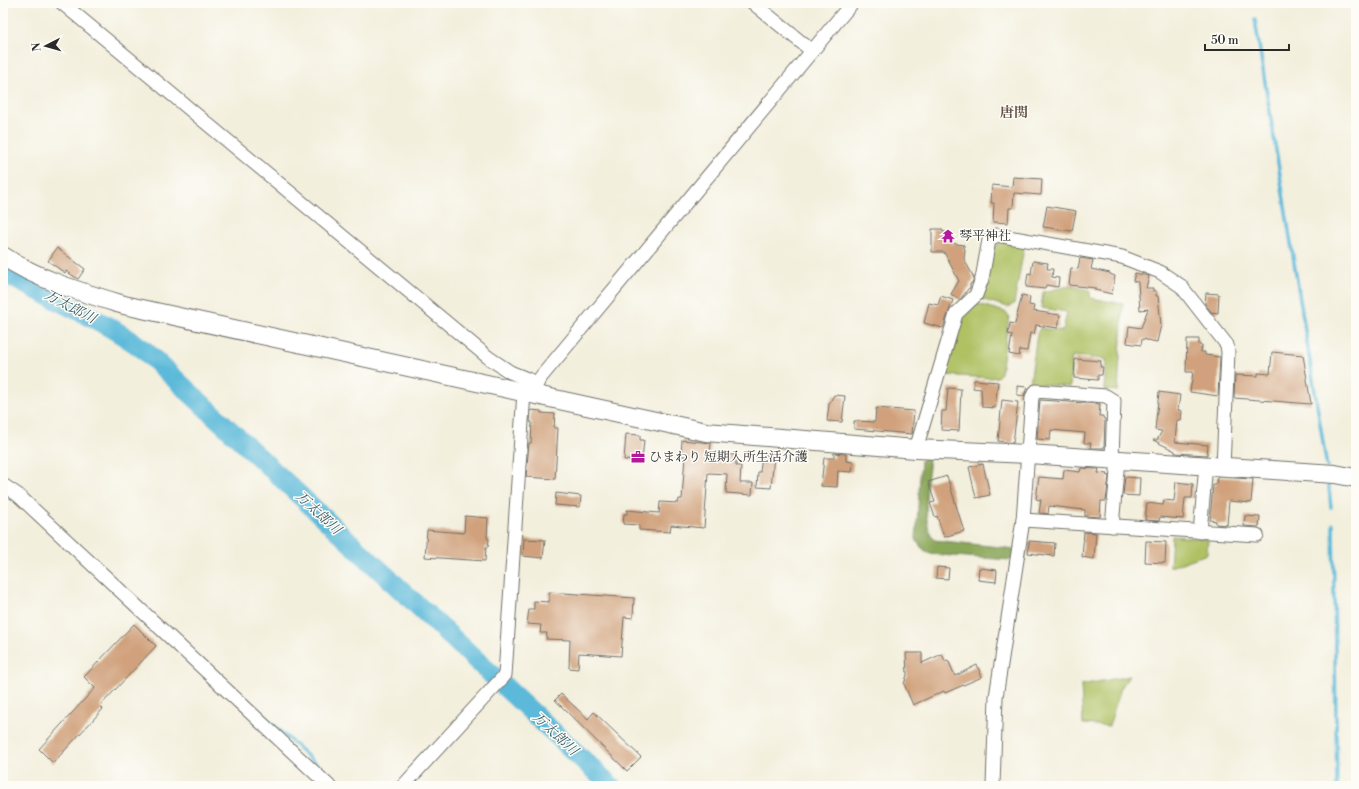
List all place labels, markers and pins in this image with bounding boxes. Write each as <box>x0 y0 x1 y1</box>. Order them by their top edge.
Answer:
temple icon: 琴平神社 <box>940 228 956 244</box>
place label: 琴平神社 <box>959 228 1011 244</box>
office icon: ひまわり 短期入所生活介護 <box>630 449 646 465</box>
place label: ひまわり 短期入所生活介護 <box>649 449 808 465</box>

